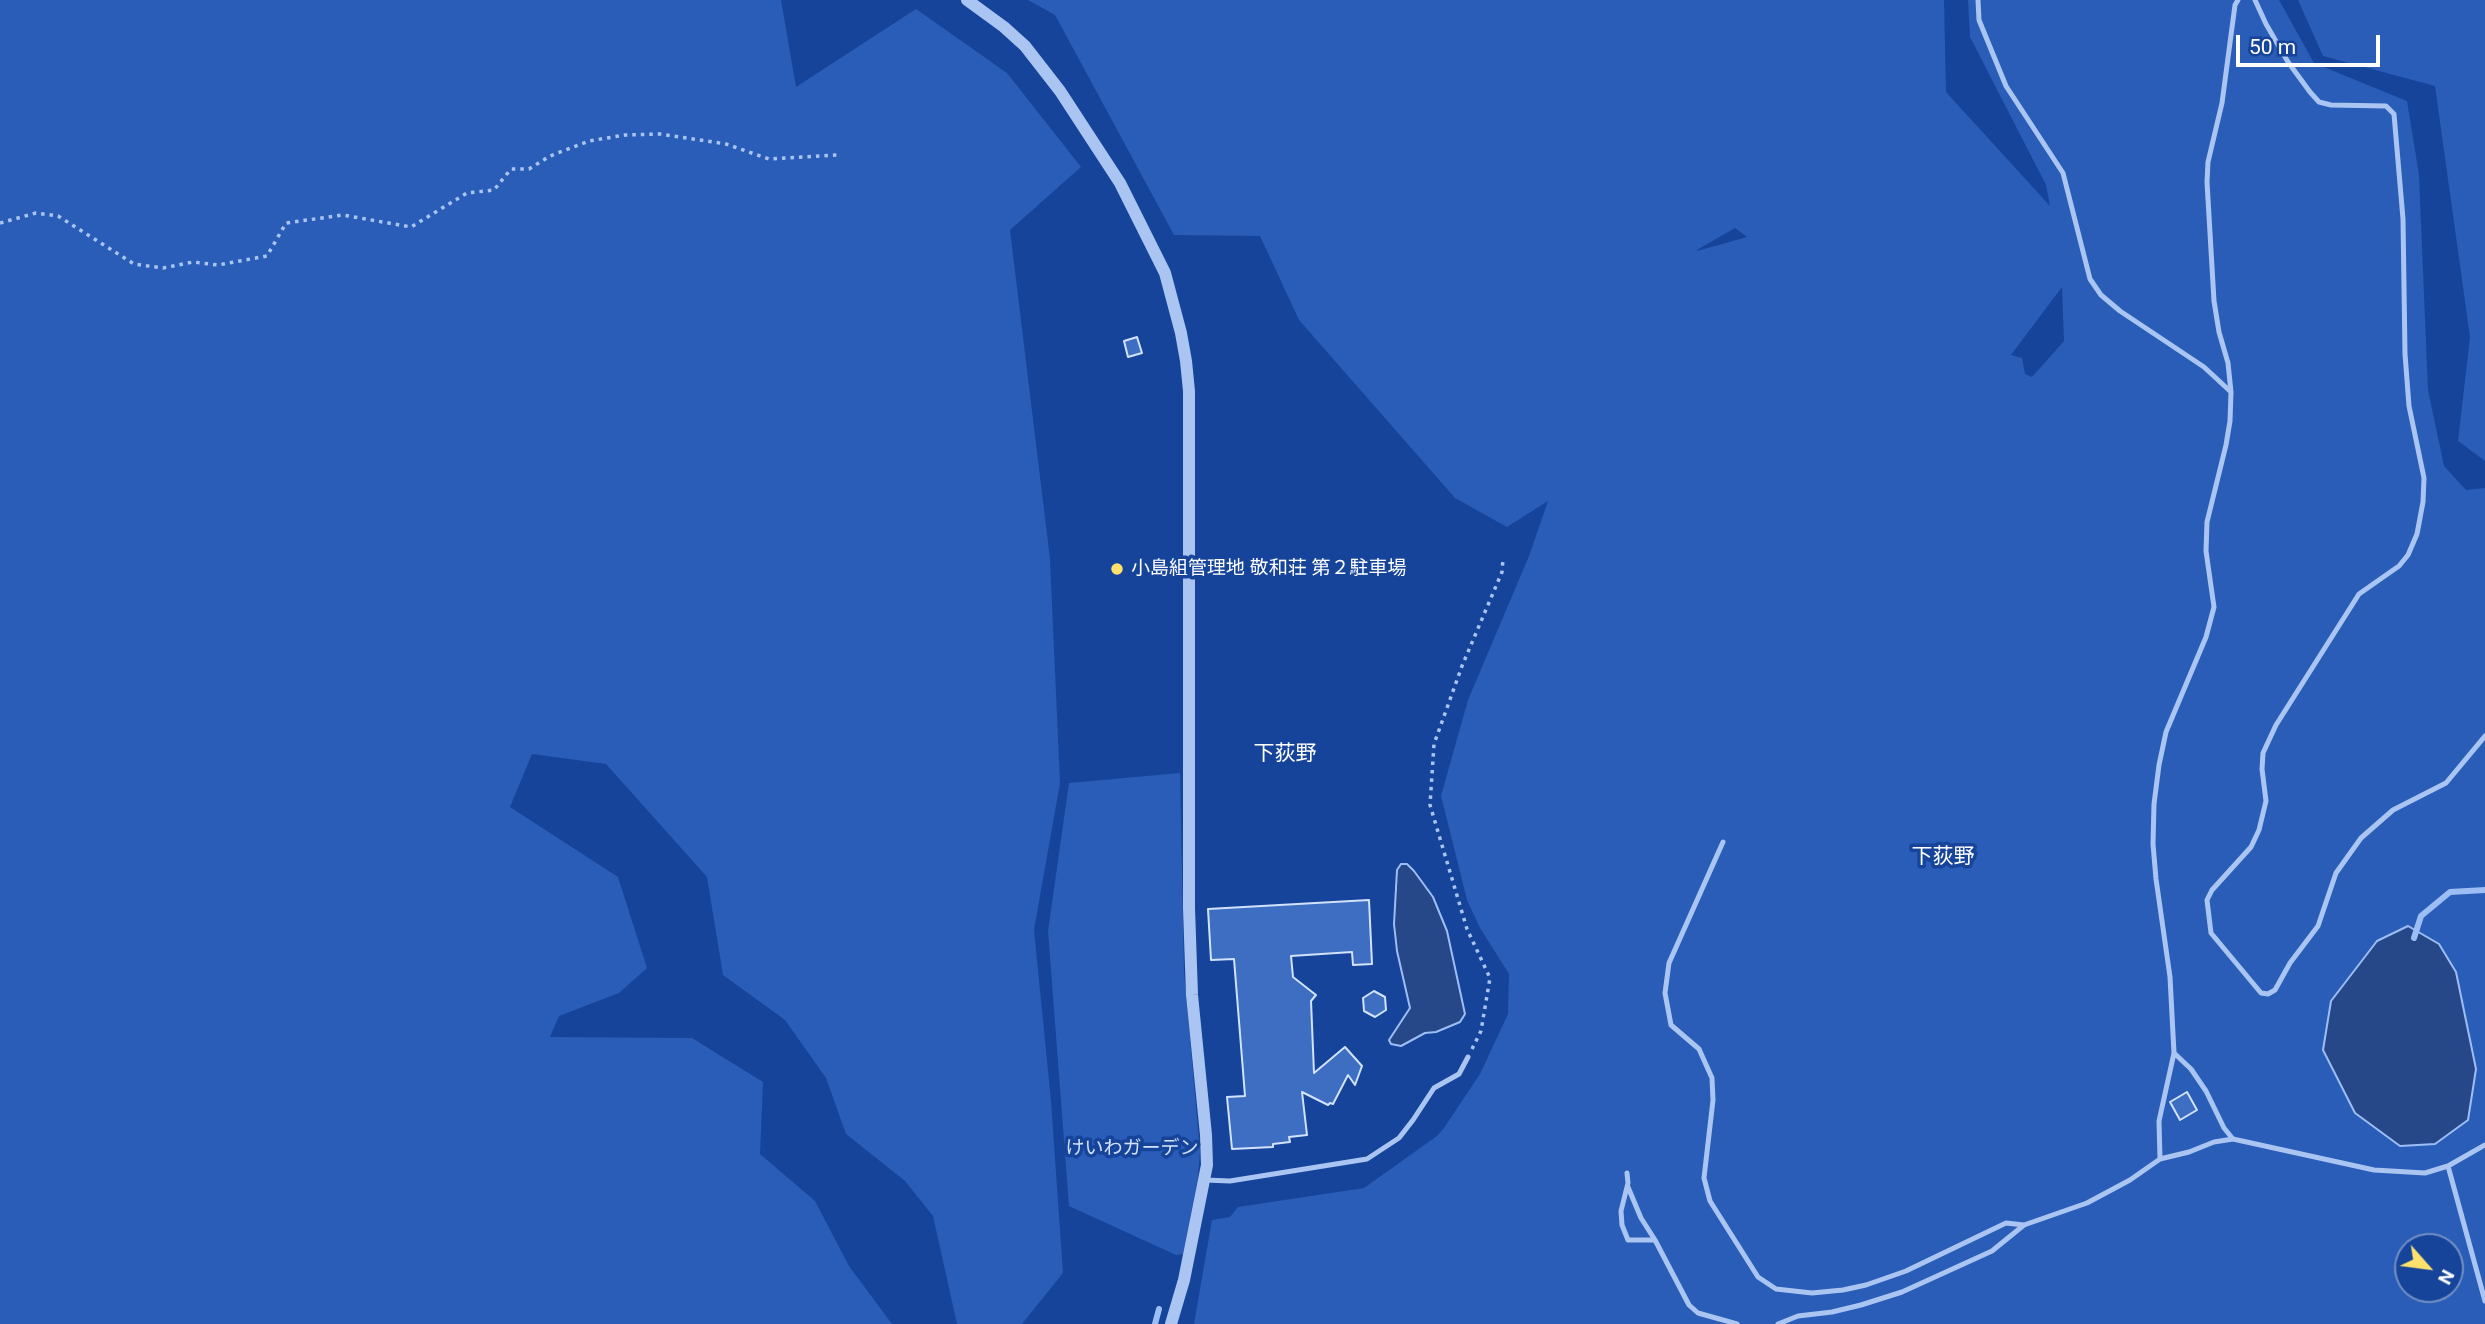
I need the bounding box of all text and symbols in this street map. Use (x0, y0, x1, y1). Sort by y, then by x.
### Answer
scale bar (2240, 21, 2384, 65)
text: 50 m (2249, 35, 2296, 59)
place label: 小島組管理地 敬和荘 第２駐車場 (1131, 558, 1406, 580)
marker: 小島組管理地 敬和荘 第２駐車場 (1109, 561, 1125, 577)
district label: 下荻野 (1254, 742, 1316, 768)
district label: 下荻野 (1912, 845, 1974, 871)
park label: けいわガーデン (1066, 1138, 1198, 1160)
north arrow (2394, 1233, 2464, 1303)
text: N (2433, 1266, 2460, 1288)

